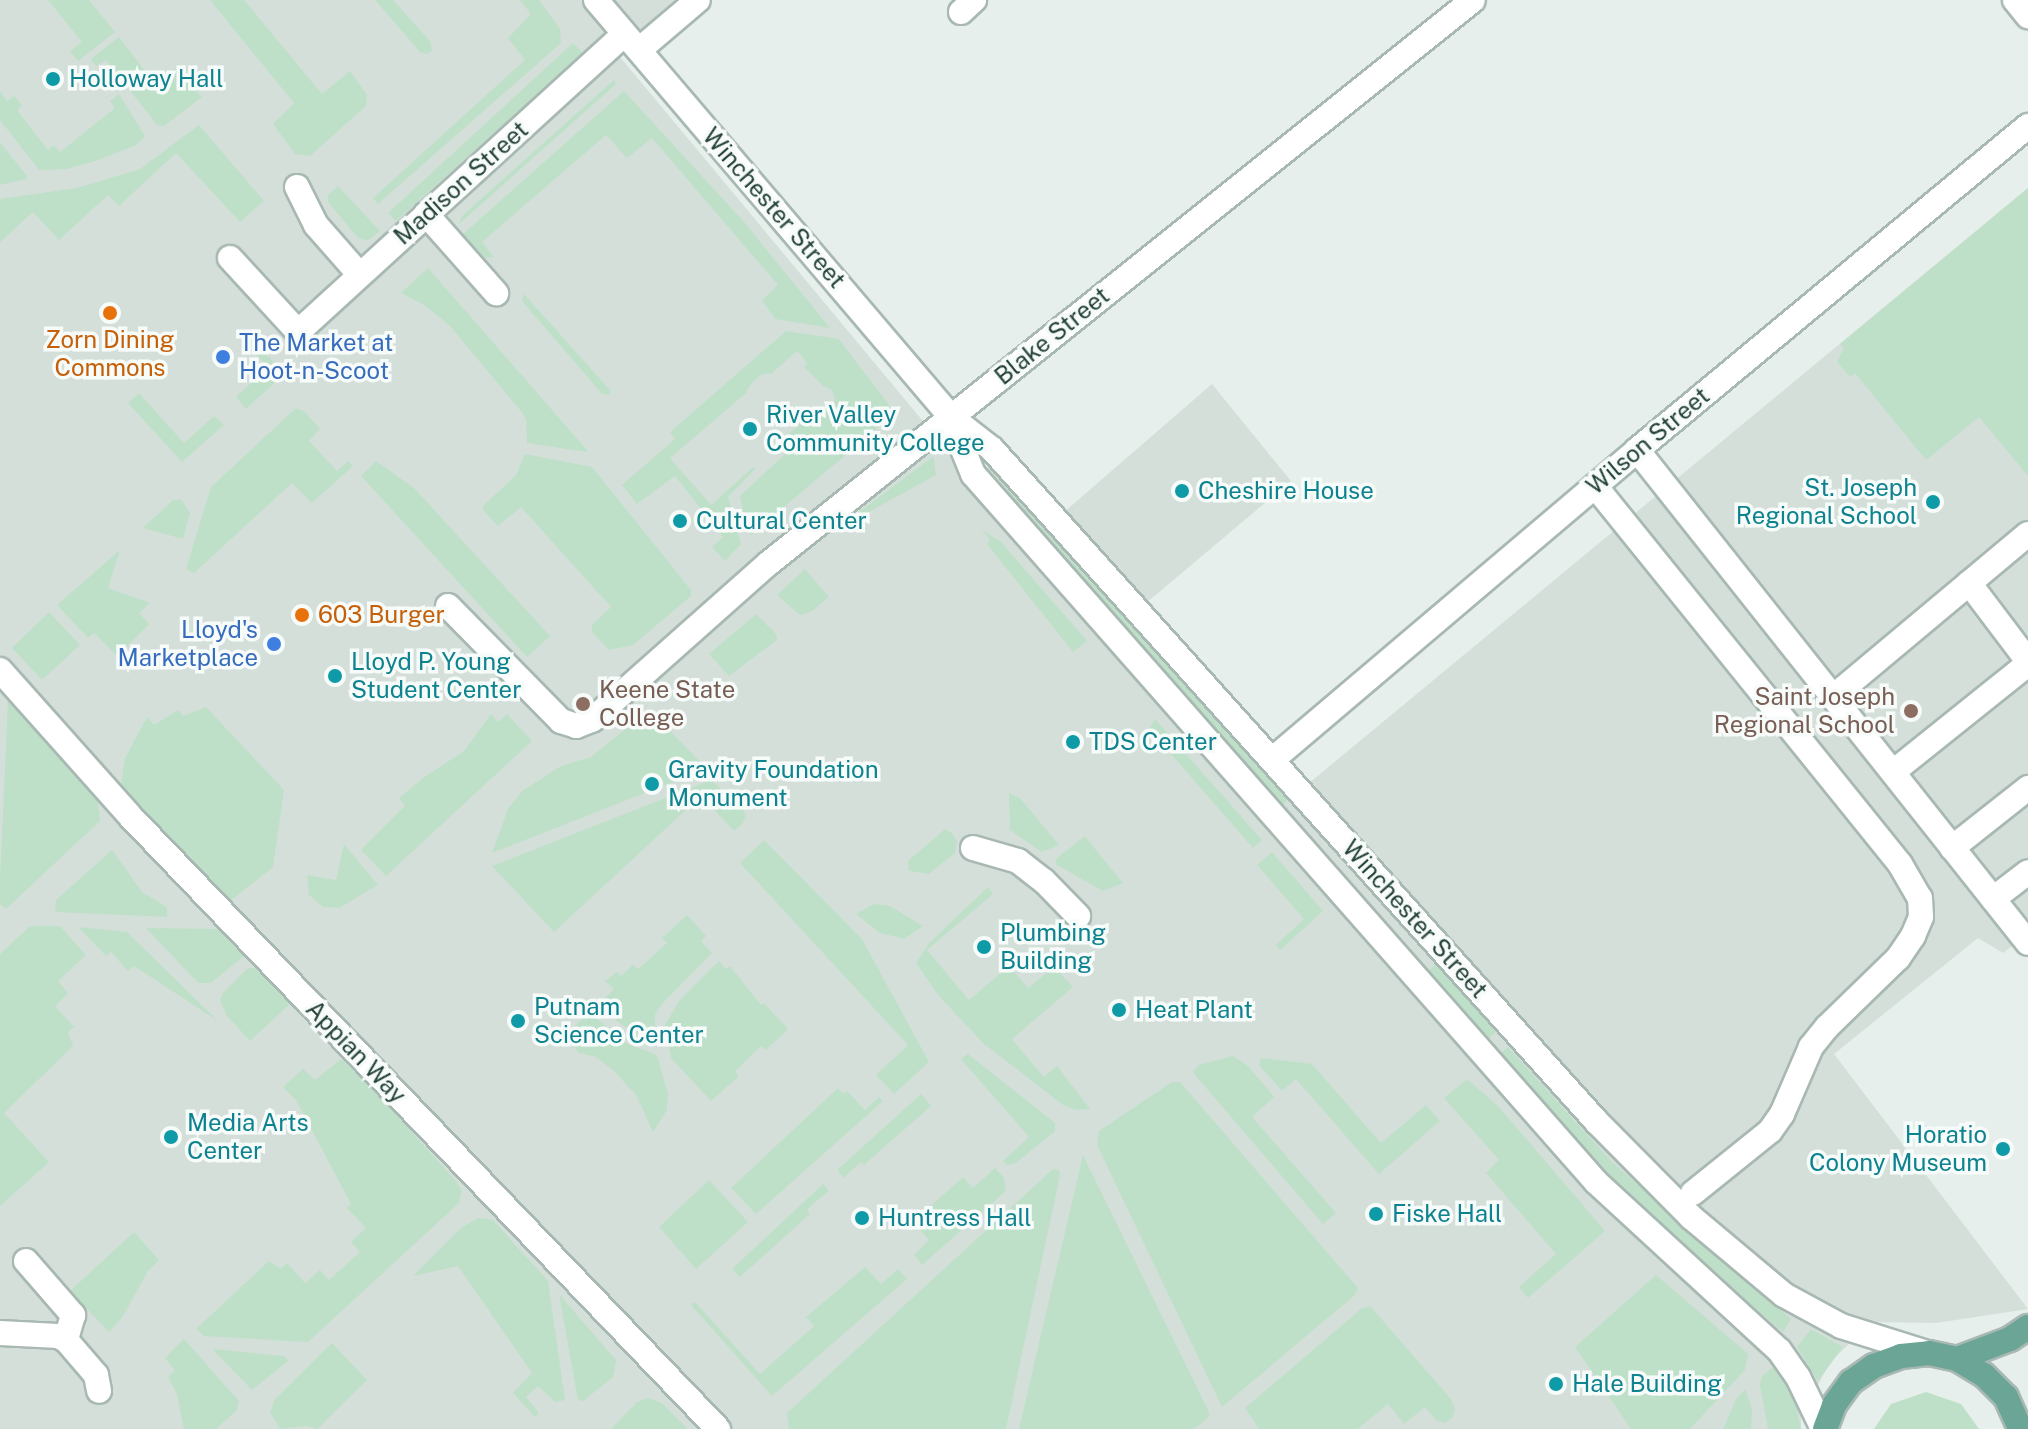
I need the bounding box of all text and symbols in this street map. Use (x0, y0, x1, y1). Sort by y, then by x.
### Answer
place label: Holloway Hall (69, 65, 224, 93)
marker: Holloway Hall (44, 70, 62, 88)
street label: Madison Street (388, 115, 534, 251)
street label: Winchester Street (697, 122, 851, 294)
street label: Blake Street (989, 281, 1115, 391)
marker: Zorn Dining Commons (101, 304, 119, 322)
place label: Zorn Dining Commons (45, 326, 175, 382)
place label: The Market at Hoot-n-Scoot (239, 329, 394, 385)
marker: The Market at Hoot-n-Scoot (214, 348, 232, 366)
street label: Wilson Street (1581, 381, 1715, 501)
place label: River Valley Community College (766, 401, 985, 457)
marker: River Valley Community College (741, 420, 759, 438)
place label: St. Joseph Regional School (1736, 474, 1917, 530)
place label: Cheshire House (1198, 477, 1374, 505)
marker: Cheshire House (1173, 482, 1191, 500)
marker: St. Joseph Regional School (1924, 493, 1942, 511)
place label: Cultural Center (696, 507, 867, 535)
marker: Cultural Center (671, 512, 689, 530)
place label: 603 Burger (318, 601, 445, 629)
marker: 603 Burger (293, 606, 311, 624)
place label: Lloyd's Marketplace (118, 616, 258, 672)
marker: Lloyd's Marketplace (265, 635, 283, 653)
place label: Lloyd P. Young Student Center (351, 648, 522, 704)
marker: Lloyd P. Young Student Center (326, 667, 344, 685)
place label: Keene State College (599, 676, 735, 732)
place label: Saint Joseph Regional School (1714, 683, 1895, 739)
marker: Keene State College (574, 695, 592, 713)
marker: Saint Joseph Regional School (1902, 702, 1920, 720)
place label: TDS Center (1089, 728, 1217, 756)
marker: TDS Center (1064, 733, 1082, 751)
place label: Gravity Foundation Monument (668, 756, 879, 812)
marker: Gravity Foundation Monument (643, 775, 661, 793)
street label: Winchester Street (1336, 834, 1494, 1004)
place label: Plumbing Building (1000, 919, 1106, 975)
marker: Plumbing Building (975, 938, 993, 956)
place label: Putnam Science Center (534, 993, 704, 1049)
street label: Appian Way (300, 994, 412, 1110)
place label: Heat Plant (1135, 996, 1253, 1024)
marker: Heat Plant (1110, 1001, 1128, 1019)
marker: Putnam Science Center (509, 1012, 527, 1030)
place label: Media Arts Center (187, 1109, 309, 1165)
place label: Horatio Colony Museum (1809, 1121, 1987, 1177)
marker: Media Arts Center (162, 1128, 180, 1146)
marker: Horatio Colony Museum (1994, 1140, 2012, 1158)
place label: Fiske Hall (1392, 1200, 1502, 1228)
place label: Huntress Hall (878, 1204, 1032, 1232)
marker: Fiske Hall (1367, 1205, 1385, 1223)
marker: Huntress Hall (853, 1209, 871, 1227)
place label: Hale Building (1572, 1370, 1722, 1398)
marker: Hale Building (1547, 1375, 1565, 1393)

